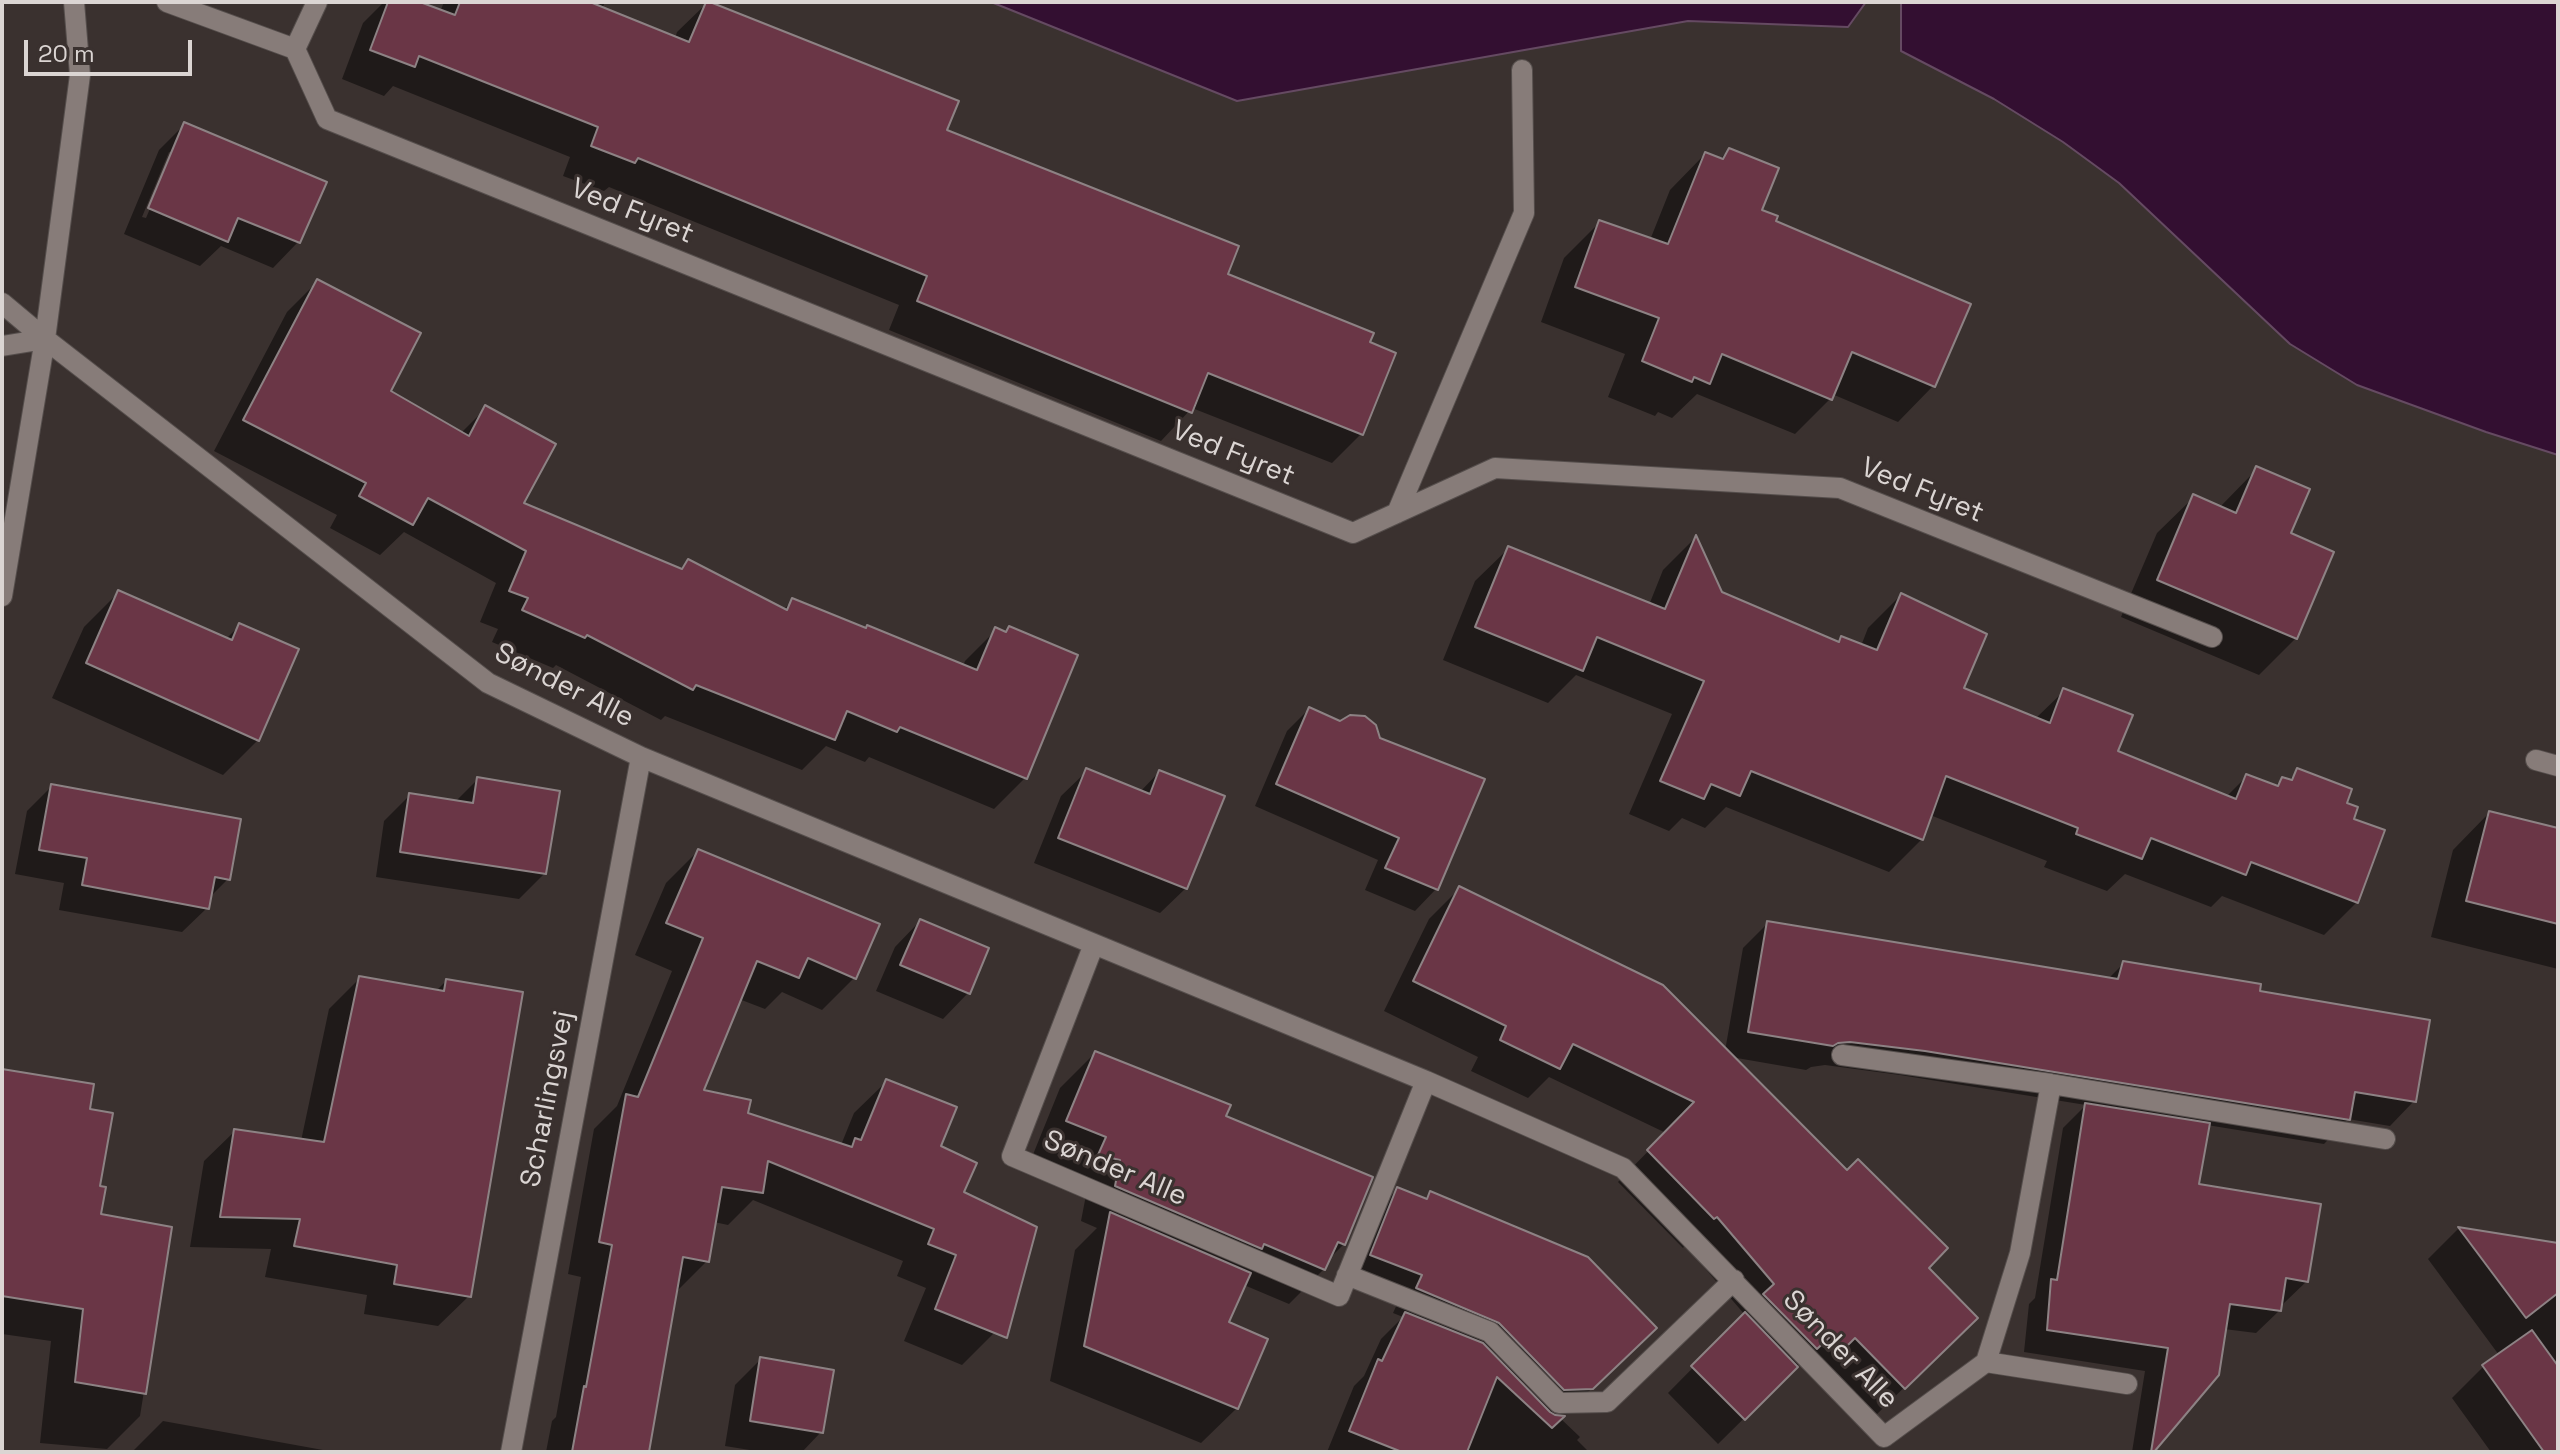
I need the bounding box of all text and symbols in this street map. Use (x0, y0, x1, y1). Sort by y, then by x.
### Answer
scale bar (28, 24, 196, 74)
text: 20 m (38, 38, 95, 69)
street label: Ved Fyret (566, 172, 698, 252)
street label: Ved Fyret (1167, 414, 1299, 494)
street label: Ved Fyret (1856, 451, 1988, 531)
street label: Sønder Alle (489, 637, 639, 735)
street label: Scharlingsvej (514, 1008, 582, 1190)
street label: Sønder Alle (1039, 1124, 1191, 1214)
street label: Sønder Alle (1775, 1284, 1905, 1416)

